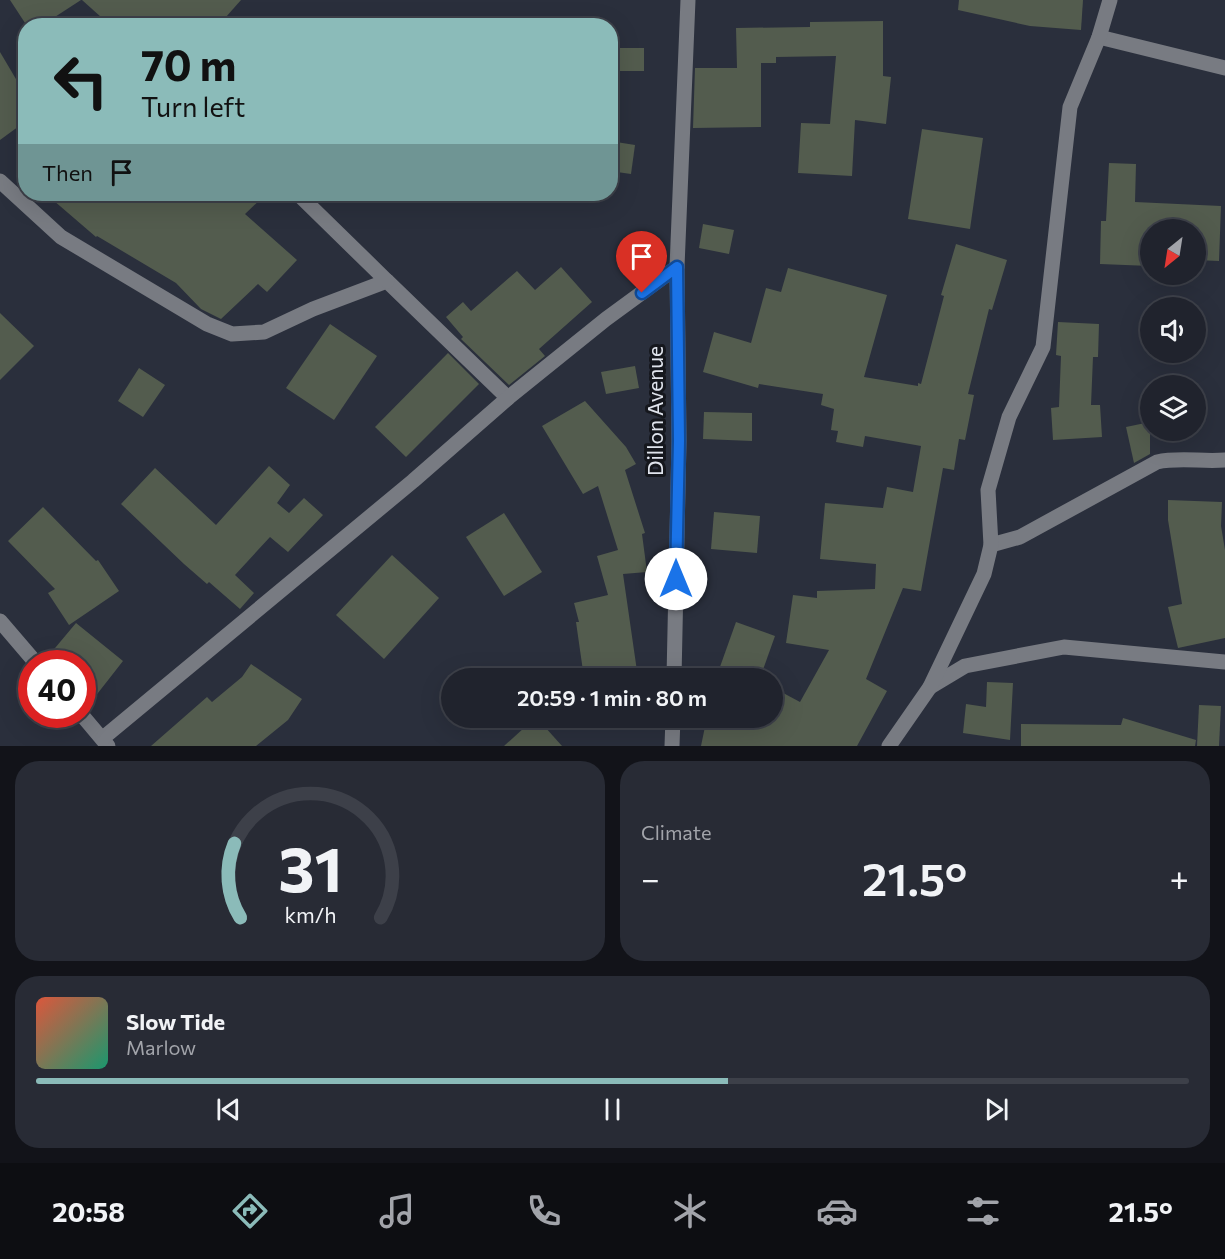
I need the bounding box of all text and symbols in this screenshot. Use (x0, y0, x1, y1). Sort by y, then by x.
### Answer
text: 70 m (141, 38, 236, 90)
icon: left (42, 42, 120, 120)
text: Turn left (141, 90, 245, 123)
icon: arrive (105, 156, 138, 189)
text: Then (42, 159, 93, 186)
north arrow (1140, 219, 1206, 285)
map controls (1140, 219, 1206, 441)
pin (616, 231, 667, 293)
icon: arrive (625, 240, 658, 273)
button: sound (1140, 297, 1206, 363)
street label: Dillon Avenue (642, 346, 667, 476)
button: layers (1140, 375, 1206, 441)
position arrow (644, 547, 708, 611)
speed limit sign: 40 (18, 650, 96, 728)
text: 20:59 · 1 min · 80 m (517, 684, 707, 711)
text: Climate (641, 820, 711, 844)
text: 31 (278, 829, 342, 905)
text: 21.5° (862, 850, 967, 905)
text: − (641, 857, 660, 898)
text: + (1170, 857, 1189, 898)
text: km/h (284, 901, 336, 927)
text: Slow Tide (126, 1008, 225, 1035)
text: Marlow (126, 1035, 196, 1059)
icon: previous (212, 1093, 245, 1126)
icon: pause (596, 1093, 629, 1126)
icon: next (980, 1093, 1013, 1126)
icon: directions (229, 1190, 271, 1232)
icon: music (376, 1190, 418, 1232)
icon: phone (523, 1190, 565, 1232)
icon: climate (669, 1190, 711, 1232)
icon: car (816, 1190, 858, 1232)
icon: filters (962, 1190, 1004, 1232)
text: 20:58 (52, 1195, 125, 1228)
text: 21.5° (1109, 1195, 1173, 1228)

